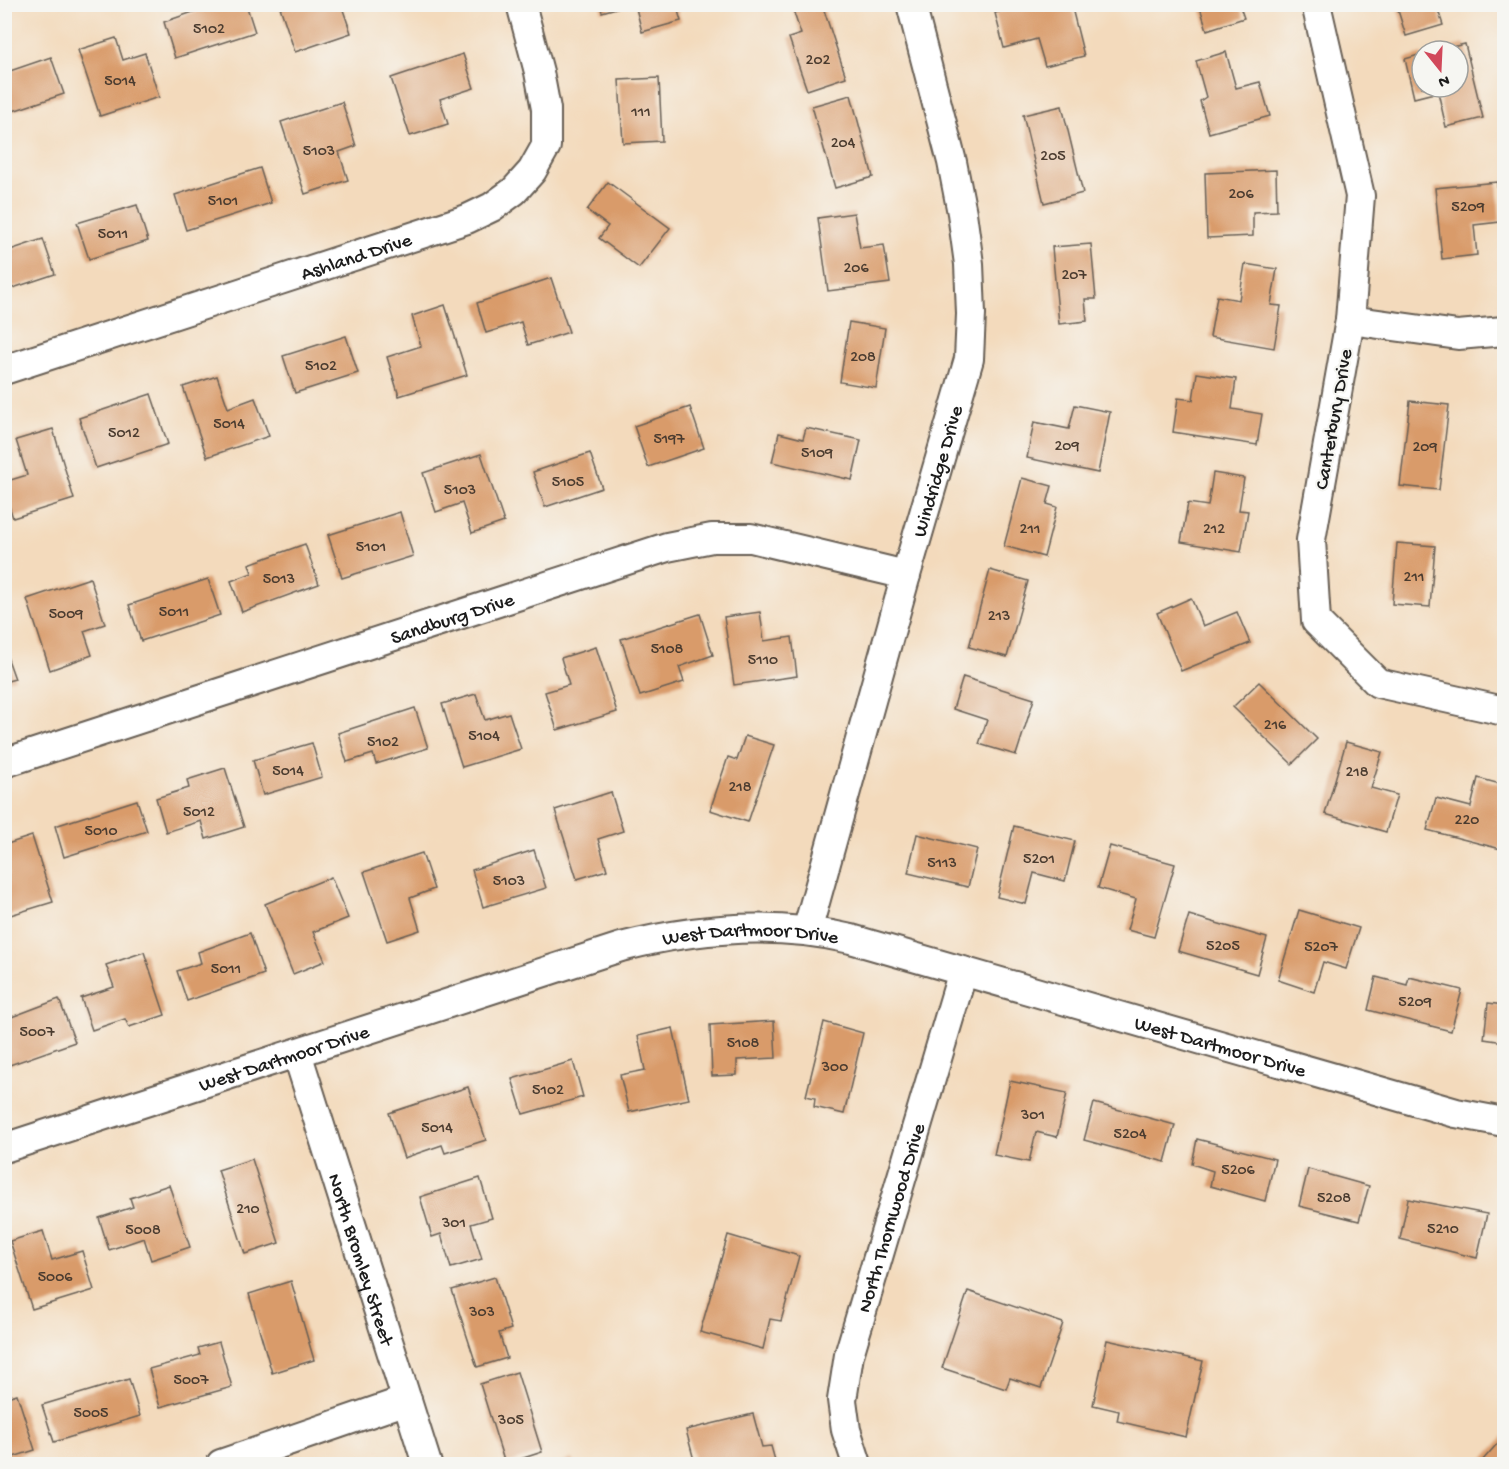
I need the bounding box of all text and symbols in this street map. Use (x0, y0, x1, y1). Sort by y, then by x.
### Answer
house number: 5102 (193, 21, 225, 40)
north arrow (1410, 39, 1470, 99)
house number: 202 (806, 52, 831, 71)
text: N (1435, 69, 1451, 91)
house number: 5014 (104, 73, 136, 92)
house number: 111 (630, 104, 651, 123)
house number: 204 (831, 135, 856, 154)
house number: 5103 (303, 143, 335, 162)
house number: 205 (1040, 148, 1066, 167)
house number: 206 (1228, 186, 1254, 205)
house number: 5101 (208, 193, 238, 212)
house number: 5209 (1451, 199, 1485, 218)
house number: 5011 (98, 226, 128, 245)
street label: Ashland Drive (299, 230, 416, 287)
house number: 206 (843, 260, 869, 279)
house number: 207 (1061, 267, 1087, 286)
street label: Canterbury Drive (1312, 347, 1359, 492)
house number: 208 (850, 349, 876, 368)
house number: 5102 (305, 358, 337, 377)
street label: Windridge Drive (910, 403, 970, 540)
house number: 5014 (213, 416, 245, 435)
house number: 5012 (108, 425, 140, 444)
house number: 5197 (653, 431, 685, 450)
house number: 209 (1055, 438, 1079, 457)
house number: 209 (1413, 439, 1437, 458)
house number: 5109 (801, 445, 833, 464)
house number: 5105 (552, 474, 584, 493)
house number: 5103 (444, 482, 476, 501)
house number: 211 (1020, 521, 1040, 540)
house number: 212 (1203, 521, 1225, 540)
house number: 5101 (356, 539, 386, 558)
house number: 211 (1404, 569, 1424, 588)
house number: 5013 (263, 571, 295, 590)
street label: Sandburg Drive (388, 589, 518, 651)
house number: 5011 (159, 604, 189, 623)
house number: 5009 (49, 606, 83, 625)
house number: 213 (988, 608, 1010, 627)
house number: 5108 (651, 641, 684, 660)
house number: 5110 (748, 652, 778, 671)
house number: 216 (1264, 717, 1287, 736)
house number: 5104 (468, 728, 500, 747)
house number: 5102 (367, 734, 399, 753)
house number: 5014 (272, 763, 304, 782)
house number: 218 (1345, 764, 1369, 783)
house number: 218 (728, 779, 752, 798)
house number: 5012 (183, 804, 215, 823)
house number: 220 (1455, 812, 1479, 831)
house number: 5010 (84, 823, 118, 842)
house number: 5201 (1023, 851, 1055, 870)
house number: 5113 (927, 855, 957, 874)
house number: 5103 (493, 873, 525, 892)
street label: West Dartmoor Drive (661, 920, 841, 952)
house number: 5205 (1206, 938, 1240, 957)
house number: 5207 (1304, 939, 1339, 958)
house number: 5011 (211, 961, 241, 980)
house number: 5209 (1398, 994, 1432, 1013)
street label: West Dartmoor Drive (1131, 1013, 1309, 1084)
street label: West Dartmoor Drive (197, 1022, 373, 1099)
house number: 5007 (20, 1024, 55, 1043)
house number: 5108 (727, 1035, 760, 1054)
house number: 300 (821, 1059, 848, 1078)
house number: 5102 (532, 1082, 564, 1101)
house number: 301 (1020, 1107, 1045, 1126)
house number: 5014 (421, 1120, 453, 1139)
street label: North Thornwood Drive (854, 1121, 932, 1316)
house number: 5204 (1114, 1126, 1147, 1145)
house number: 5206 (1221, 1162, 1256, 1181)
street label: North Bromley Street (321, 1171, 397, 1350)
house number: 5208 (1317, 1190, 1351, 1209)
house number: 210 (236, 1201, 260, 1220)
house number: 301 (441, 1215, 466, 1234)
house number: 5210 (1427, 1221, 1459, 1240)
house number: 5008 (125, 1222, 161, 1241)
house number: 5006 (38, 1269, 73, 1288)
house number: 303 (468, 1304, 495, 1323)
house number: 5007 (174, 1372, 209, 1391)
house number: 5005 (74, 1405, 109, 1424)
house number: 305 (497, 1412, 524, 1431)

